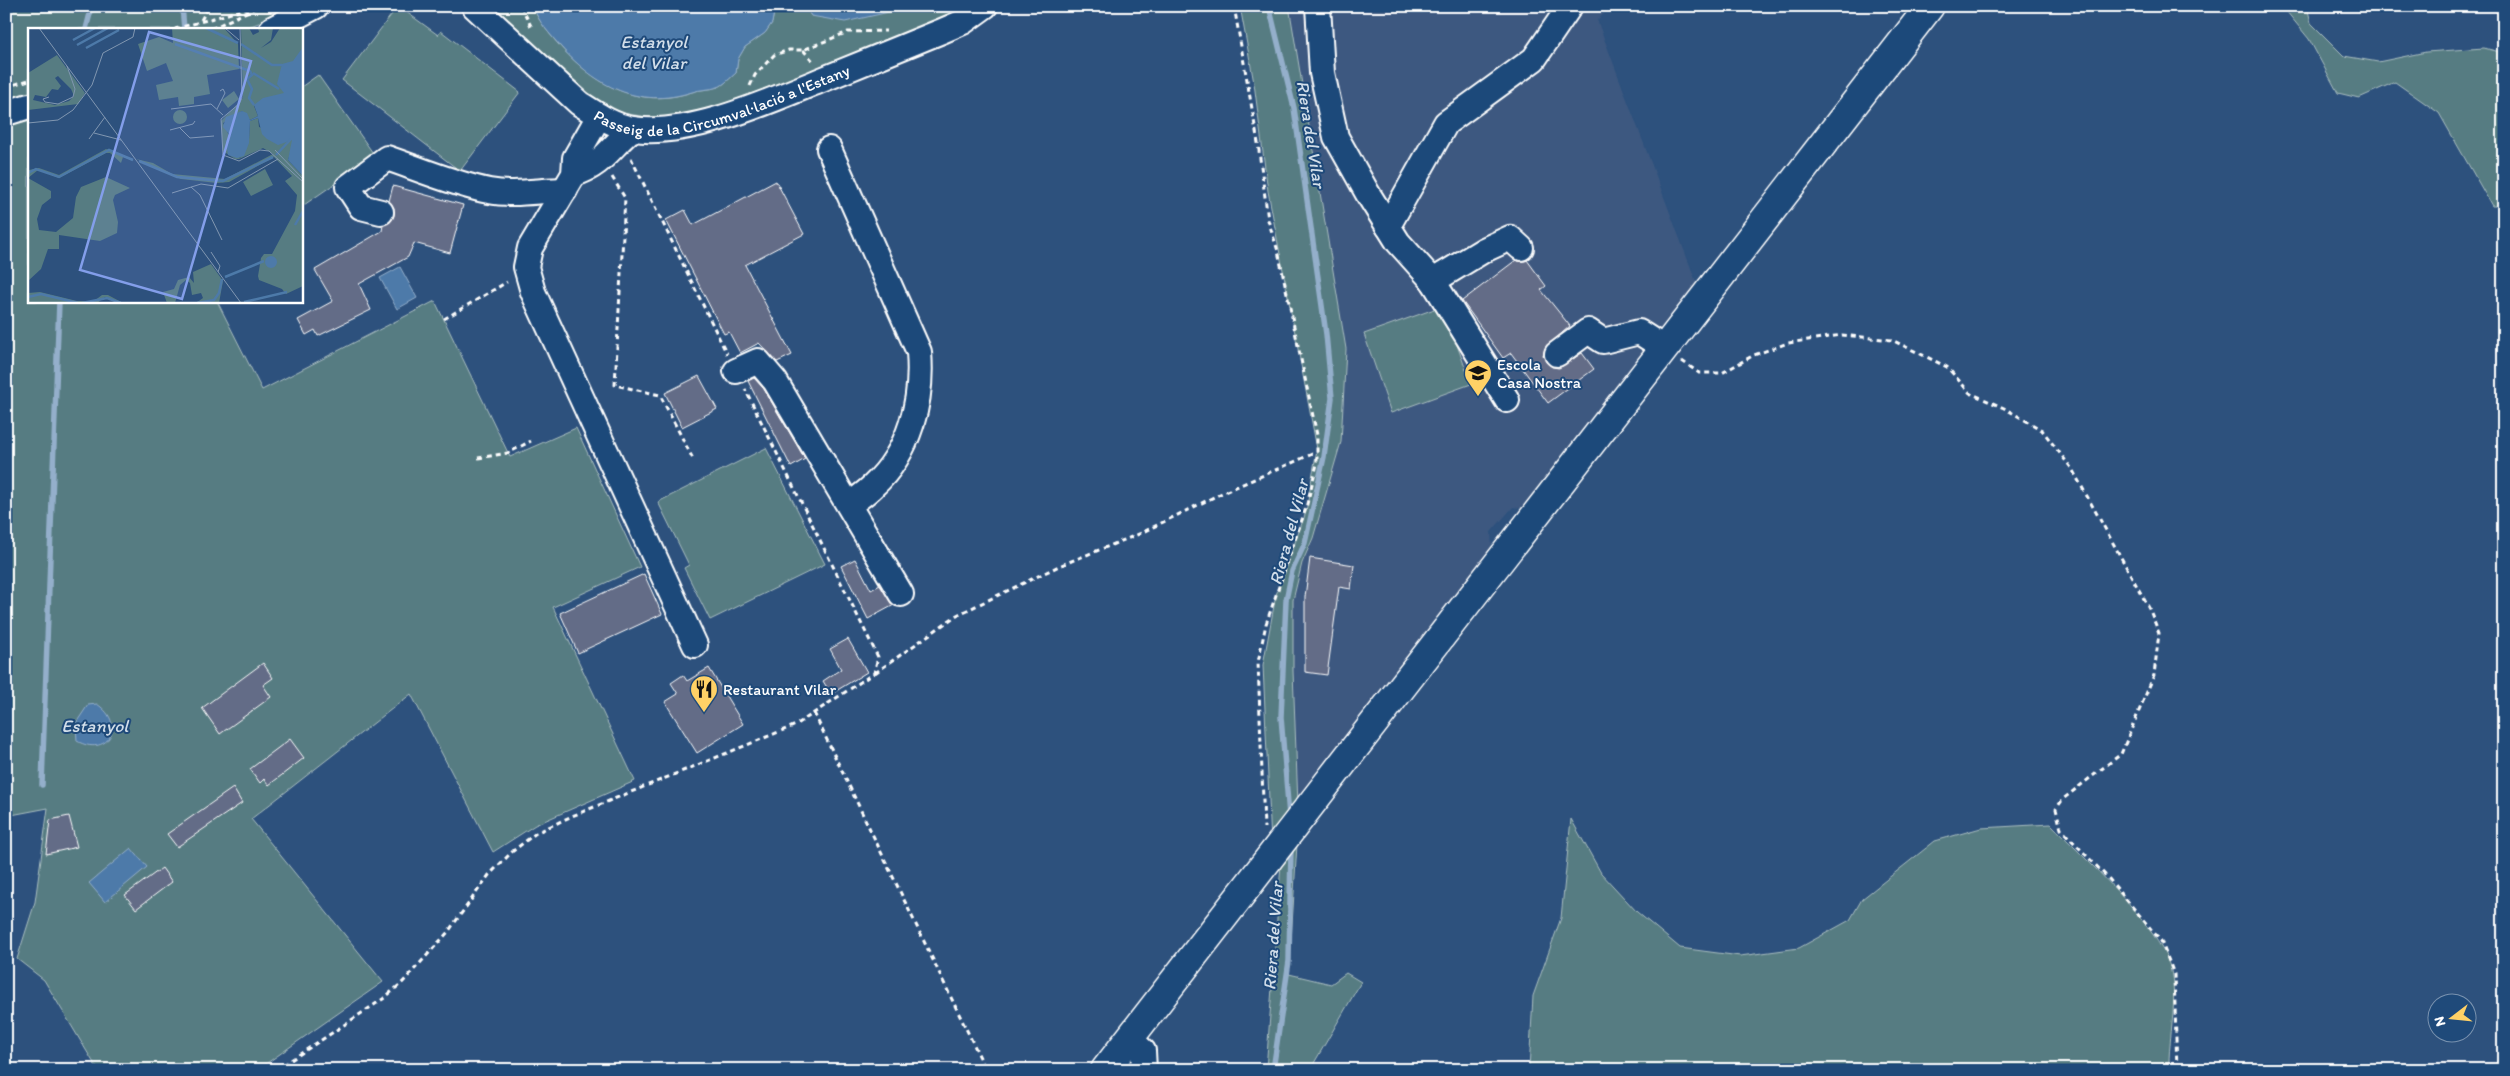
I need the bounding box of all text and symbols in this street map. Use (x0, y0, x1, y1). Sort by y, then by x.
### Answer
inset map (28, 28, 302, 302)
water label: Estanyol del Vilar (621, 31, 689, 74)
street label: Passeig de la Circumval·lació a l'Estany (590, 60, 853, 140)
water label: Riera del Vilar (1292, 79, 1331, 191)
place label: Escola Casa Nostra (1497, 355, 1582, 392)
school or university icon: Escola Casa Nostra (1463, 358, 1493, 397)
water label: Riera del Vilar (1264, 475, 1314, 587)
restaurant icon: Restaurant Vilar (689, 674, 719, 713)
place label: Restaurant Vilar (723, 680, 837, 699)
water label: Estanyol (62, 715, 130, 737)
water label: Riera del Vilar (1258, 879, 1288, 991)
north arrow (2428, 994, 2478, 1044)
text: N (2431, 1015, 2449, 1028)

